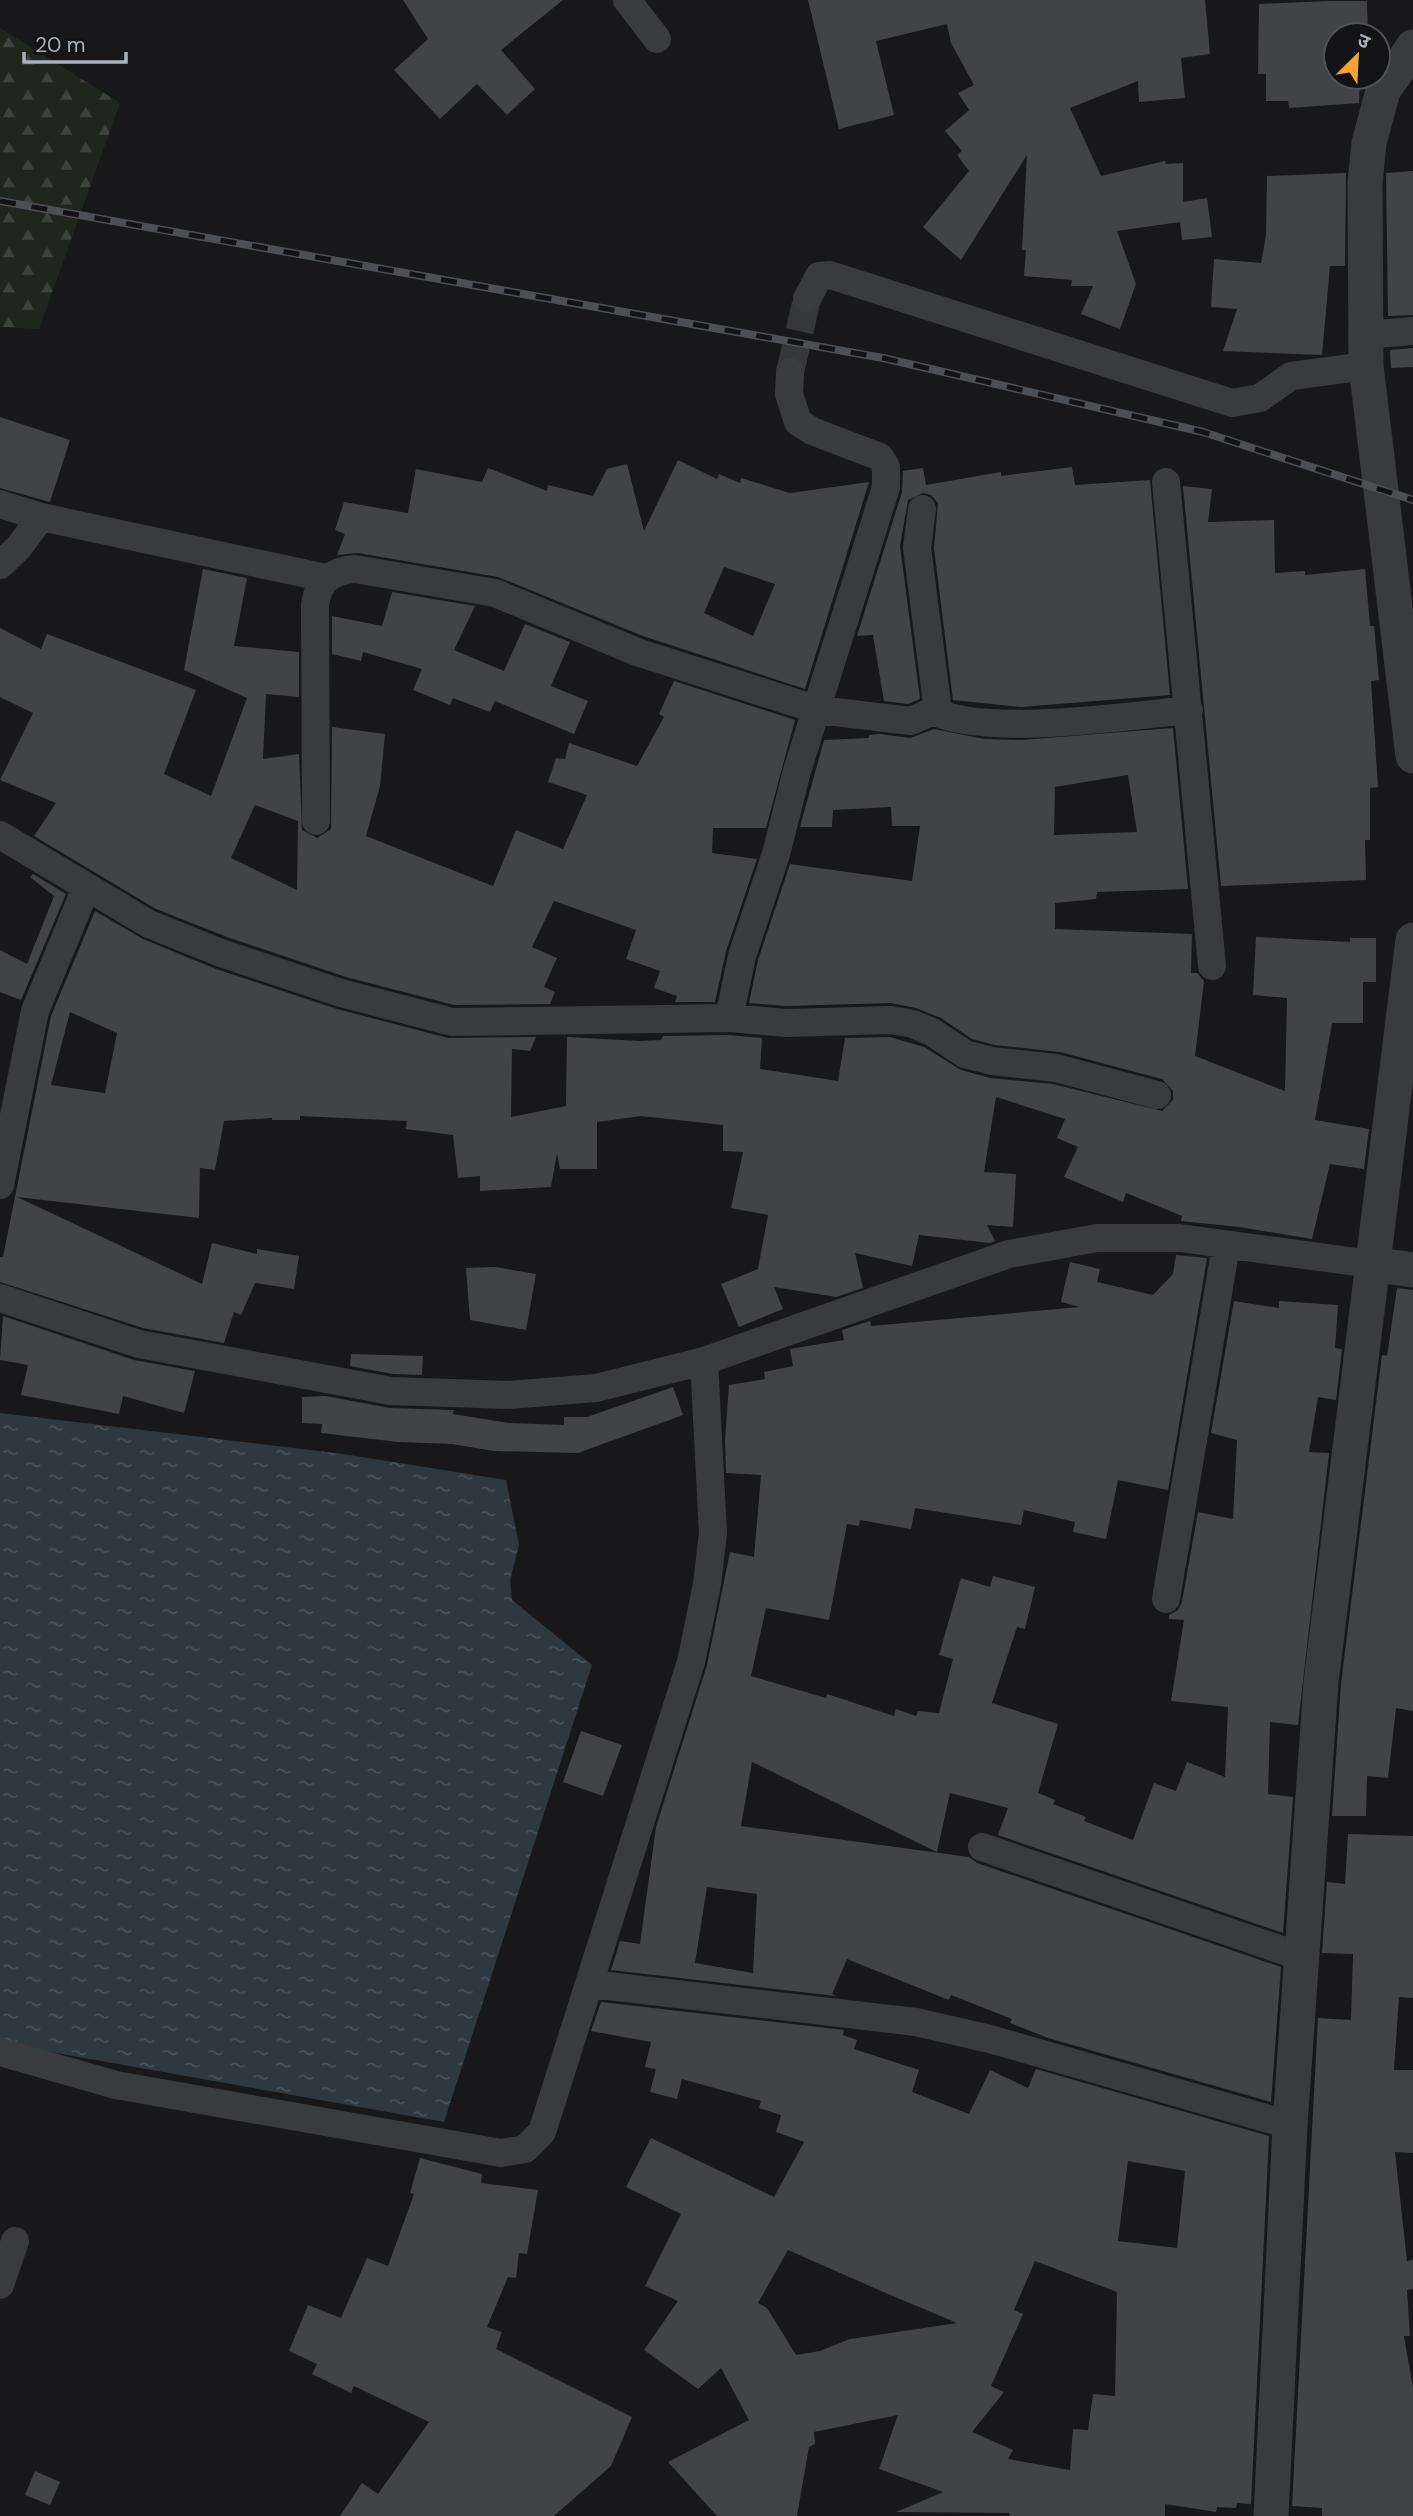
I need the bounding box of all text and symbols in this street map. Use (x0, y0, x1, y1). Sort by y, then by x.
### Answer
scale bar (24, 21, 126, 65)
north arrow (1322, 21, 1392, 91)
text: उ (1354, 27, 1375, 55)
text: 20 m (35, 31, 86, 59)

